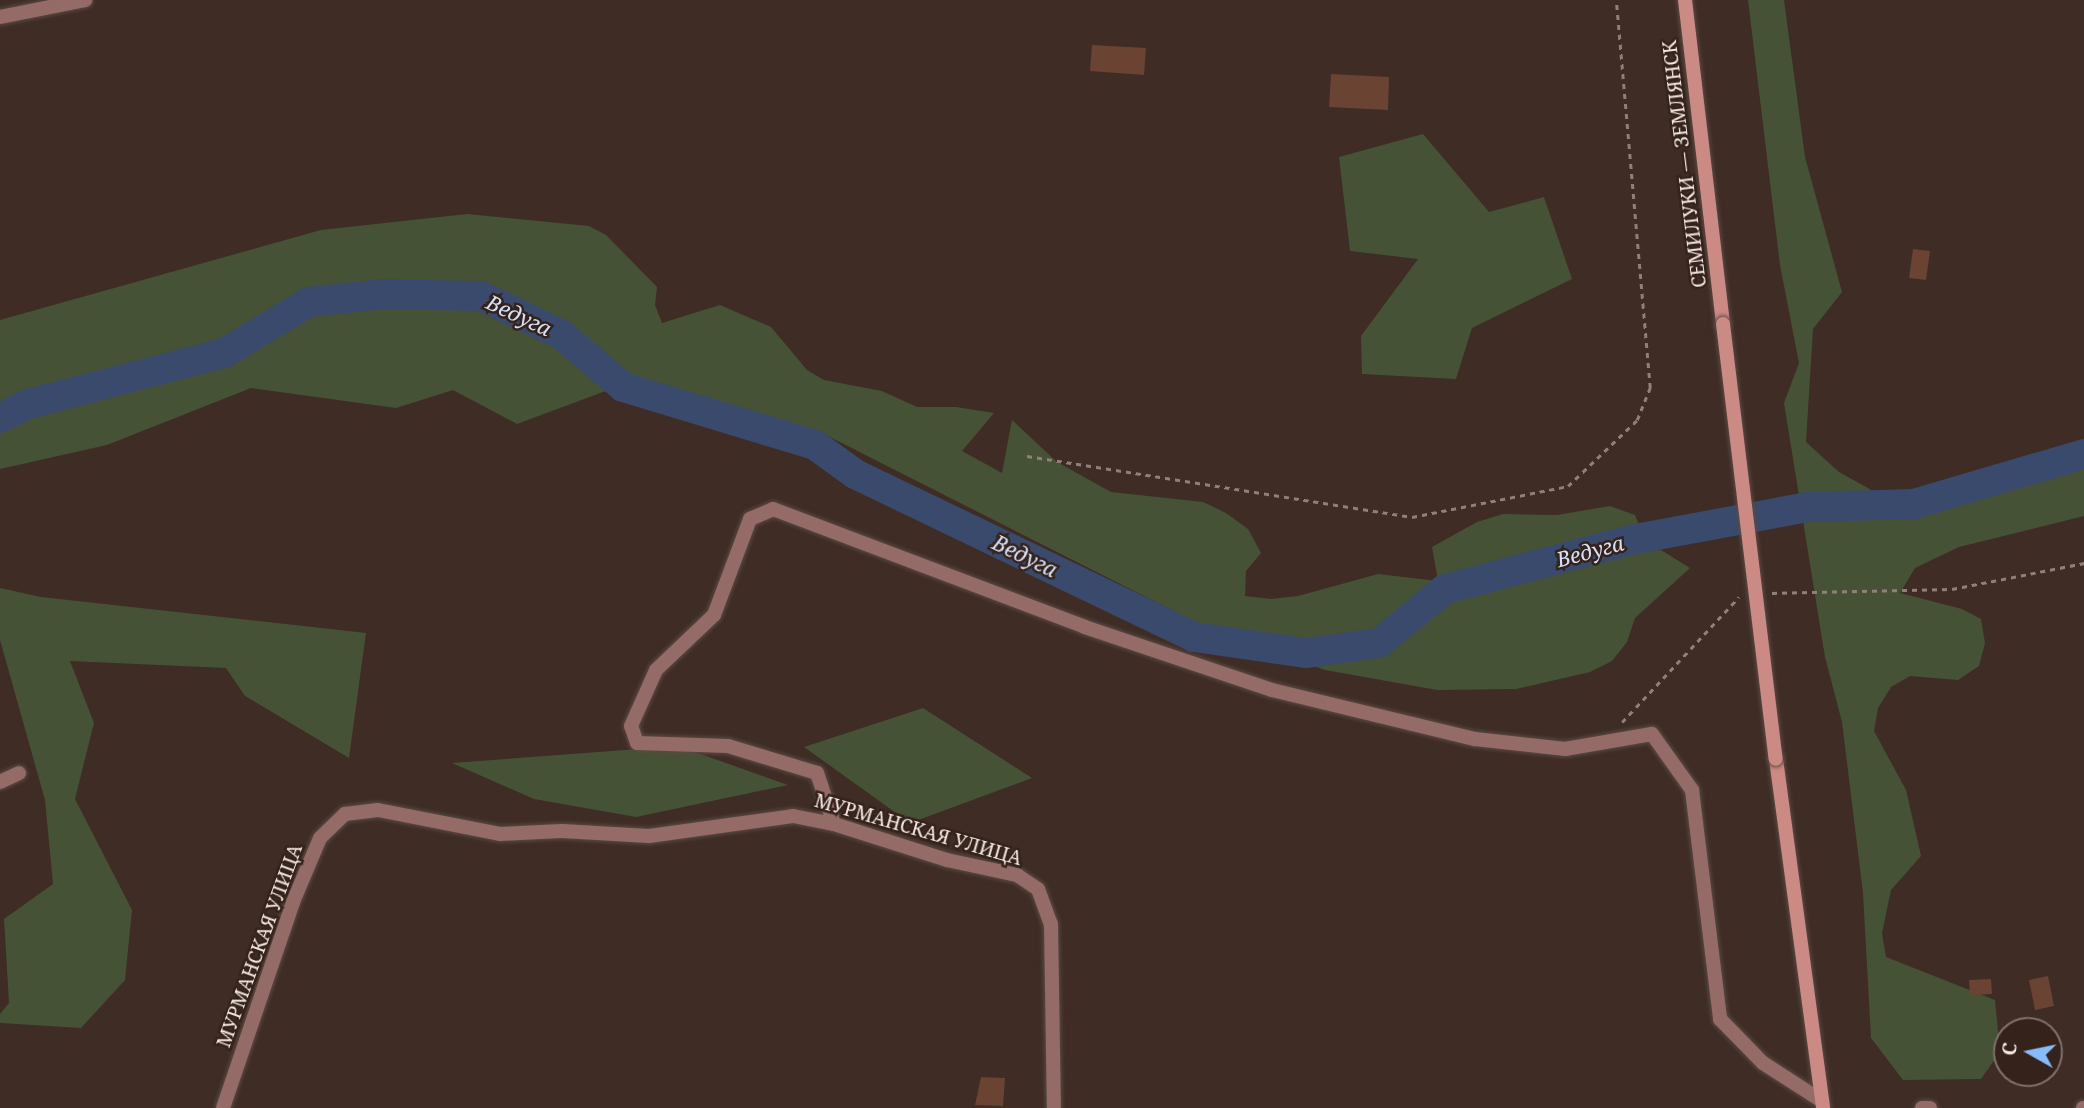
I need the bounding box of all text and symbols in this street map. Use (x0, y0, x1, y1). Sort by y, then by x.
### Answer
street label: СЕМИЛУКИ — ЗЕМЛЯНСК (1659, 39, 1711, 289)
water label: Ведуга (482, 289, 556, 341)
water label: Ведуга (989, 530, 1061, 582)
water label: Ведуга (1553, 530, 1627, 572)
street label: МУРМАНСКАЯ УЛИЦА (812, 789, 1024, 871)
street label: МУРМАНСКАЯ УЛИЦА (213, 841, 307, 1051)
north arrow (1993, 1017, 2063, 1087)
text: С (1995, 1041, 2023, 1057)

